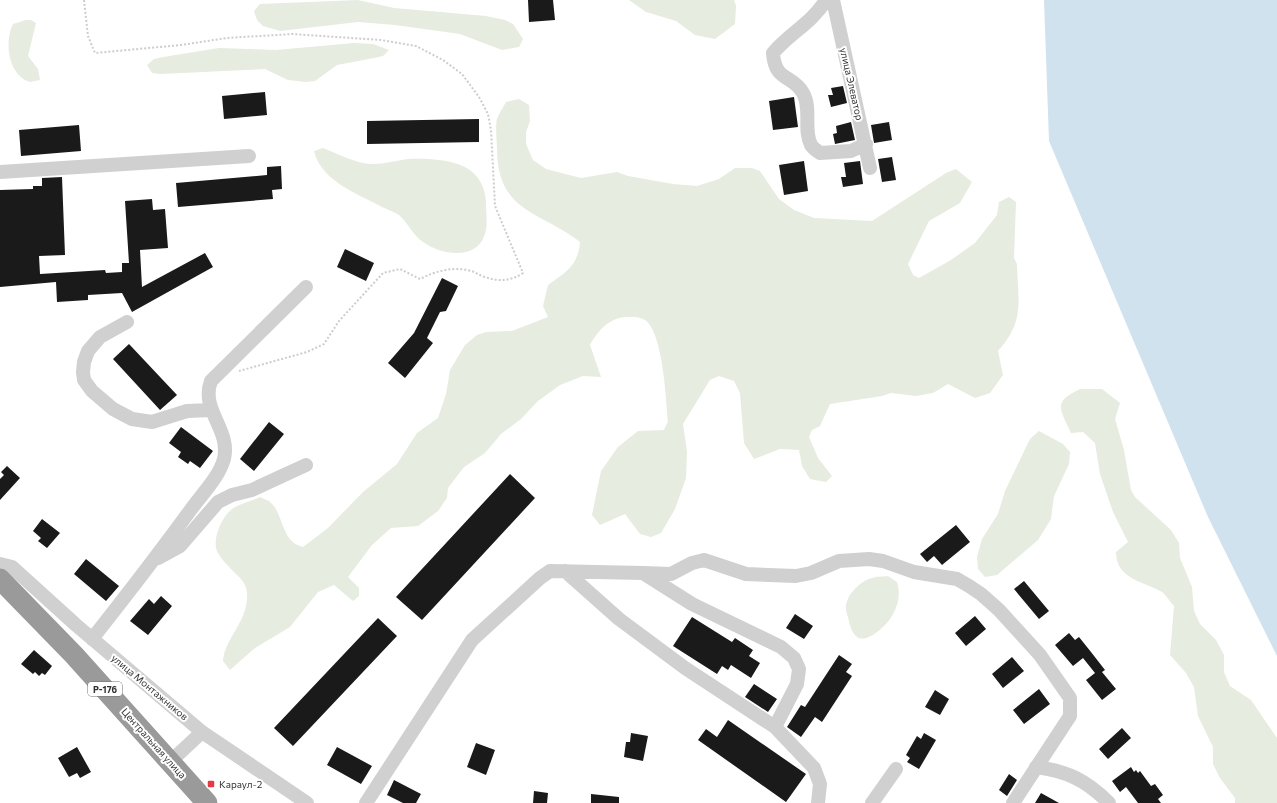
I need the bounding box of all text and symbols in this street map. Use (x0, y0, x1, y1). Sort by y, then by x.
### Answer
street label: улица Элеватор (838, 47, 866, 122)
street label: улица Монтажников (109, 652, 191, 722)
road number: Р-176 (88, 682, 122, 696)
street label: Центральная улица (119, 705, 189, 781)
place label: Караул-2 (219, 778, 263, 790)
marker: Караул-2 (206, 779, 216, 789)

